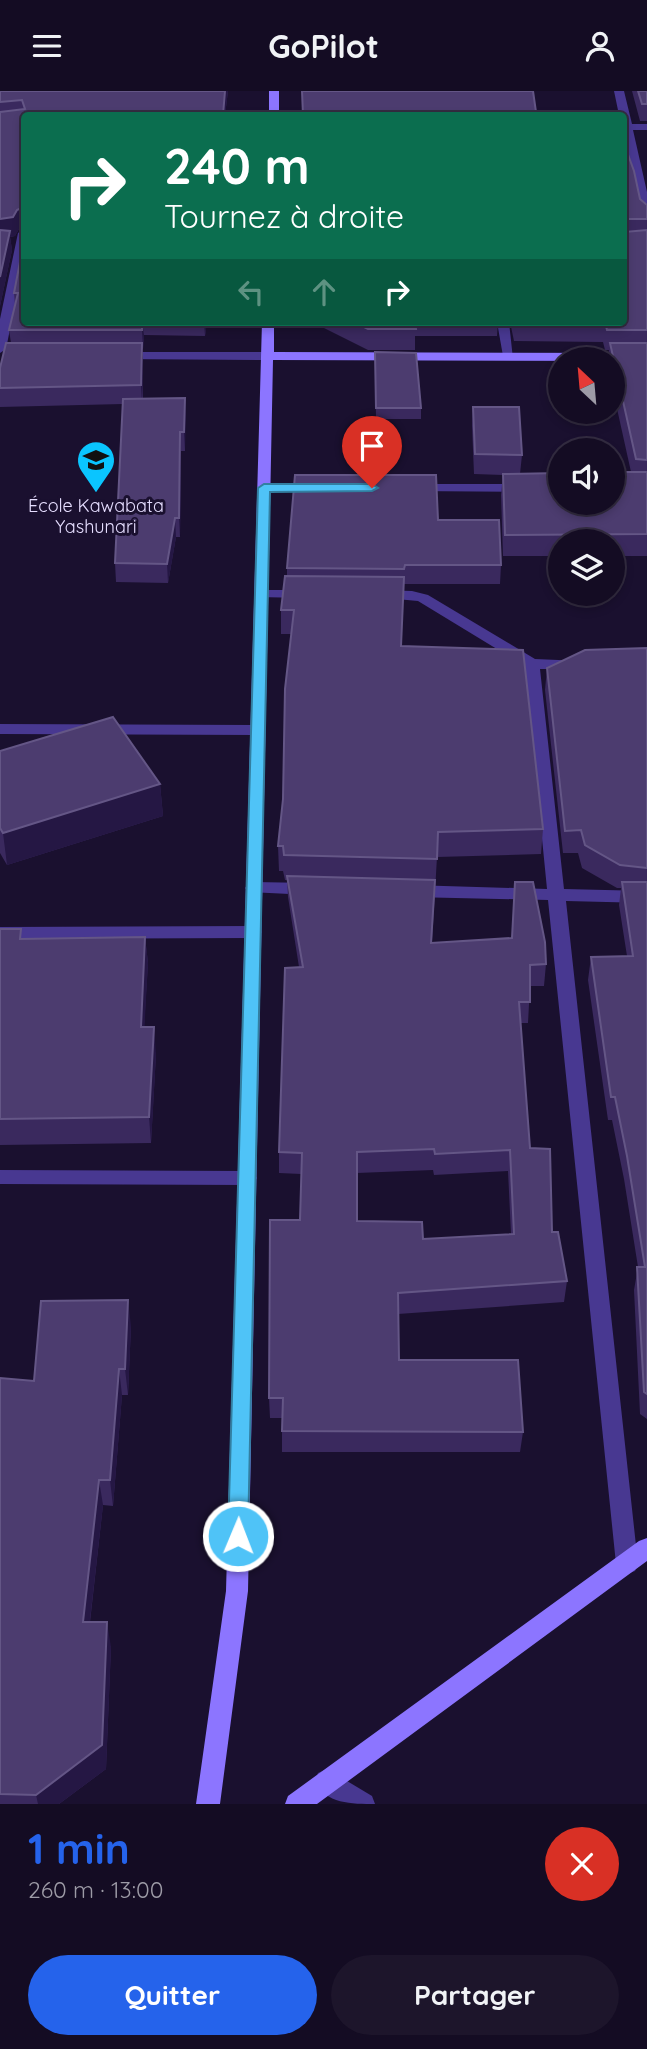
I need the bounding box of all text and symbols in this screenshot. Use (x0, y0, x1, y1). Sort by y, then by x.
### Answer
text: GoPilot (268, 26, 379, 66)
icon: menu (28, 27, 66, 65)
icon: person (581, 27, 619, 65)
text: 240 m (164, 135, 310, 196)
icon: right (49, 140, 140, 231)
text: Tournez à droite (164, 196, 404, 236)
icon: left (232, 273, 270, 311)
icon: ahead (305, 273, 343, 311)
icon: right (378, 273, 416, 311)
north arrow (548, 347, 625, 423)
map controls (548, 347, 625, 606)
pin (342, 416, 402, 488)
icon: arrive (353, 427, 391, 465)
button: sound (548, 438, 625, 515)
school or university icon: École Kawabata Yashunari (75, 439, 117, 494)
place label: École Kawabata Yashunari (28, 494, 164, 538)
button: layers (548, 529, 625, 606)
position arrow (201, 1499, 275, 1573)
text: 1 min (28, 1822, 130, 1875)
button: close (545, 1827, 619, 1901)
text: 260 m · 13:00 (28, 1875, 163, 1904)
button: Quitter (28, 1955, 317, 2035)
button: Partager (331, 1955, 619, 2035)

